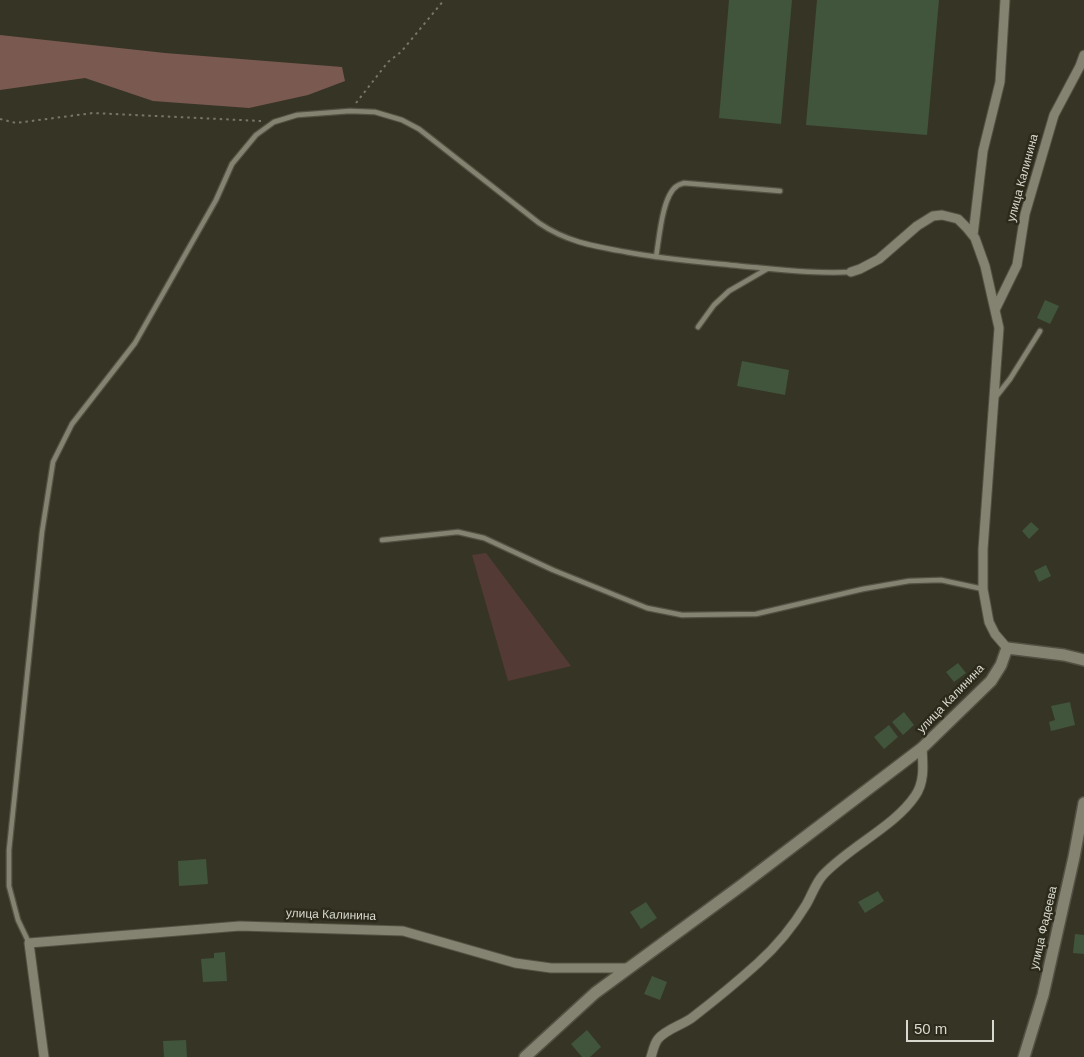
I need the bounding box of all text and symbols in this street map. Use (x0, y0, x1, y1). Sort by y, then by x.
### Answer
street label: улица Калинина (1004, 133, 1042, 223)
street label: улица Калинина (914, 662, 988, 736)
street label: улица Фадеева (1027, 885, 1061, 971)
street label: улица Калинина (286, 906, 376, 924)
scale bar (909, 1010, 996, 1042)
text: 50 m (914, 1020, 947, 1037)

